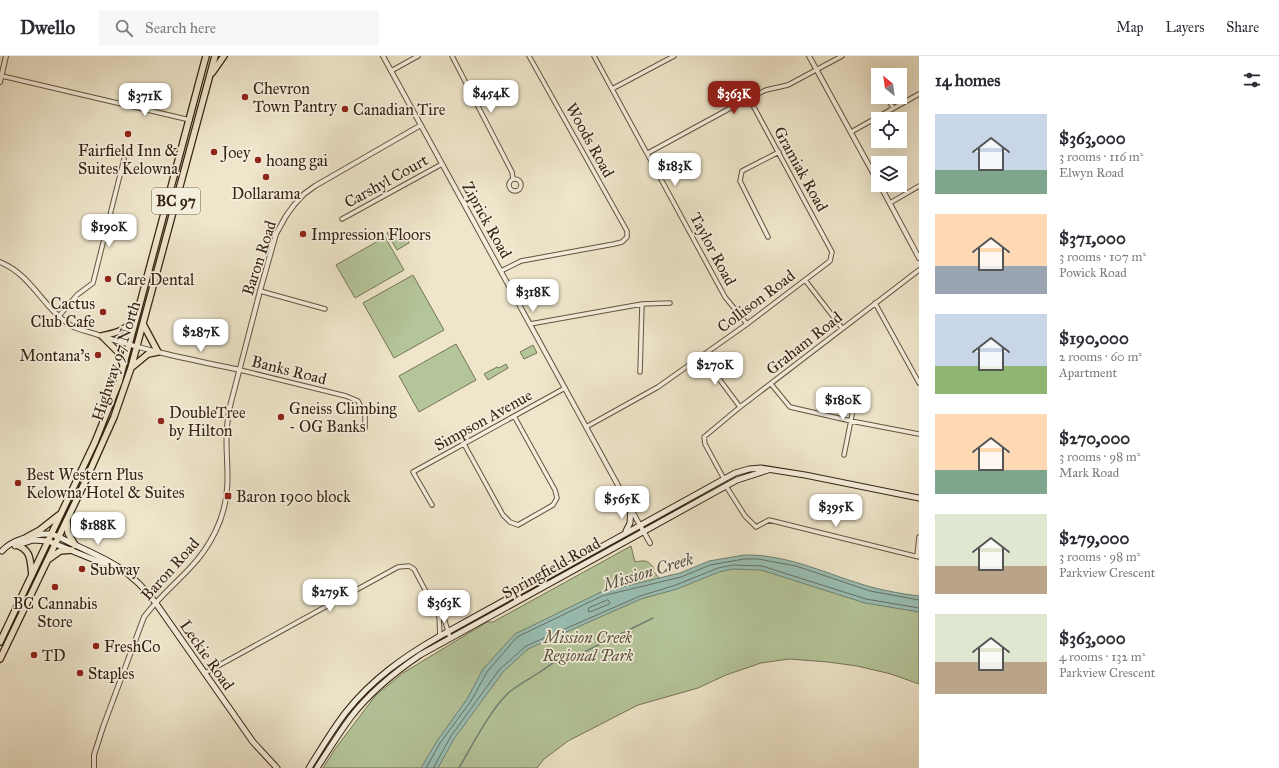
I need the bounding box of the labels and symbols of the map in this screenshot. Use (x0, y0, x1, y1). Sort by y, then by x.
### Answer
north arrow (871, 68, 907, 104)
place label: Chevron Town Pantry (253, 79, 337, 116)
pin: $454K (463, 80, 519, 114)
pin: $363K (706, 81, 762, 115)
pin: $371K (117, 83, 173, 117)
marker: Chevron Town Pantry (240, 92, 250, 102)
street label: Woods Road (562, 99, 618, 181)
place label: Canadian Tire (353, 100, 446, 119)
marker: Canadian Tire (340, 104, 350, 114)
street label: Gramiak Road (770, 123, 832, 215)
marker: Fairfield Inn & Suites Kelowna (123, 129, 133, 139)
place label: Fairfield Inn & Suites Kelowna (78, 141, 178, 178)
place label: Joey (220, 143, 251, 163)
marker: Joey (209, 147, 219, 157)
street label: Carshyl Court (341, 150, 431, 212)
place label: hoang gai (266, 151, 329, 171)
pin: $183K (647, 153, 703, 187)
marker: hoang gai (253, 155, 263, 165)
marker: Dollarama (261, 172, 271, 182)
street label: Ziprick Road (458, 178, 516, 262)
place label: Dollarama (231, 184, 301, 203)
road number: BC 97 (152, 188, 200, 214)
street label: Taylor Road (686, 209, 740, 289)
pin: $190K (81, 214, 137, 248)
street label: Baron Road (238, 218, 280, 298)
place label: Impression Floors (311, 225, 431, 244)
marker: Impression Floors (298, 229, 308, 239)
street label: Collison Road (713, 266, 799, 336)
place label: Care Dental (116, 270, 195, 289)
marker: Care Dental (103, 274, 113, 284)
pin: $318K (505, 279, 561, 313)
place label: Cactus Club Cafe (31, 294, 95, 331)
street label: Highway 97 North (88, 299, 145, 424)
marker: Cactus Club Cafe (98, 307, 108, 317)
street label: Graham Road (762, 307, 846, 379)
pin: $287K (173, 319, 229, 353)
place label: Montana's (19, 346, 90, 365)
marker: Montana's (93, 350, 103, 360)
street label: Banks Road (249, 351, 329, 389)
pin: $270K (687, 352, 743, 386)
street label: Simpson Avenue (431, 385, 536, 455)
pin: $180K (815, 387, 871, 421)
place label: Gneiss Climbing - OG Banks (289, 399, 397, 436)
place label: DoubleTree by Hilton (169, 403, 246, 440)
marker: Gneiss Climbing - OG Banks (276, 412, 286, 422)
marker: DoubleTree by Hilton (156, 416, 166, 426)
place label: Best Western Plus Kelowna Hotel & Suites (26, 465, 185, 502)
marker: Best Western Plus Kelowna Hotel & Suites (13, 478, 23, 488)
pin: $565K (594, 486, 650, 520)
place label: Baron 1900 block (236, 487, 351, 506)
marker: Baron 1900 block (223, 491, 233, 501)
pin: $395K (808, 494, 864, 528)
pin: $188K (70, 512, 126, 546)
street label: Springfield Road (499, 533, 604, 604)
street label: Baron Road (137, 534, 203, 604)
water label: Mission Creek (598, 548, 696, 596)
place label: Subway (90, 560, 140, 579)
marker: Subway (77, 564, 87, 574)
pin: $279K (302, 579, 358, 613)
marker: BC Cannabis Store (50, 582, 60, 592)
pin: $363K (416, 590, 472, 624)
place label: BC Cannabis Store (13, 594, 97, 631)
street label: Leckie Road (176, 616, 238, 694)
park label: Mission Creek Regional Park (542, 628, 633, 665)
place label: FreshCo (104, 637, 160, 656)
marker: FreshCo (91, 641, 101, 651)
place label: TD (42, 646, 66, 665)
marker: TD (29, 650, 39, 660)
place label: Staples (88, 664, 134, 683)
marker: Staples (75, 668, 85, 678)

